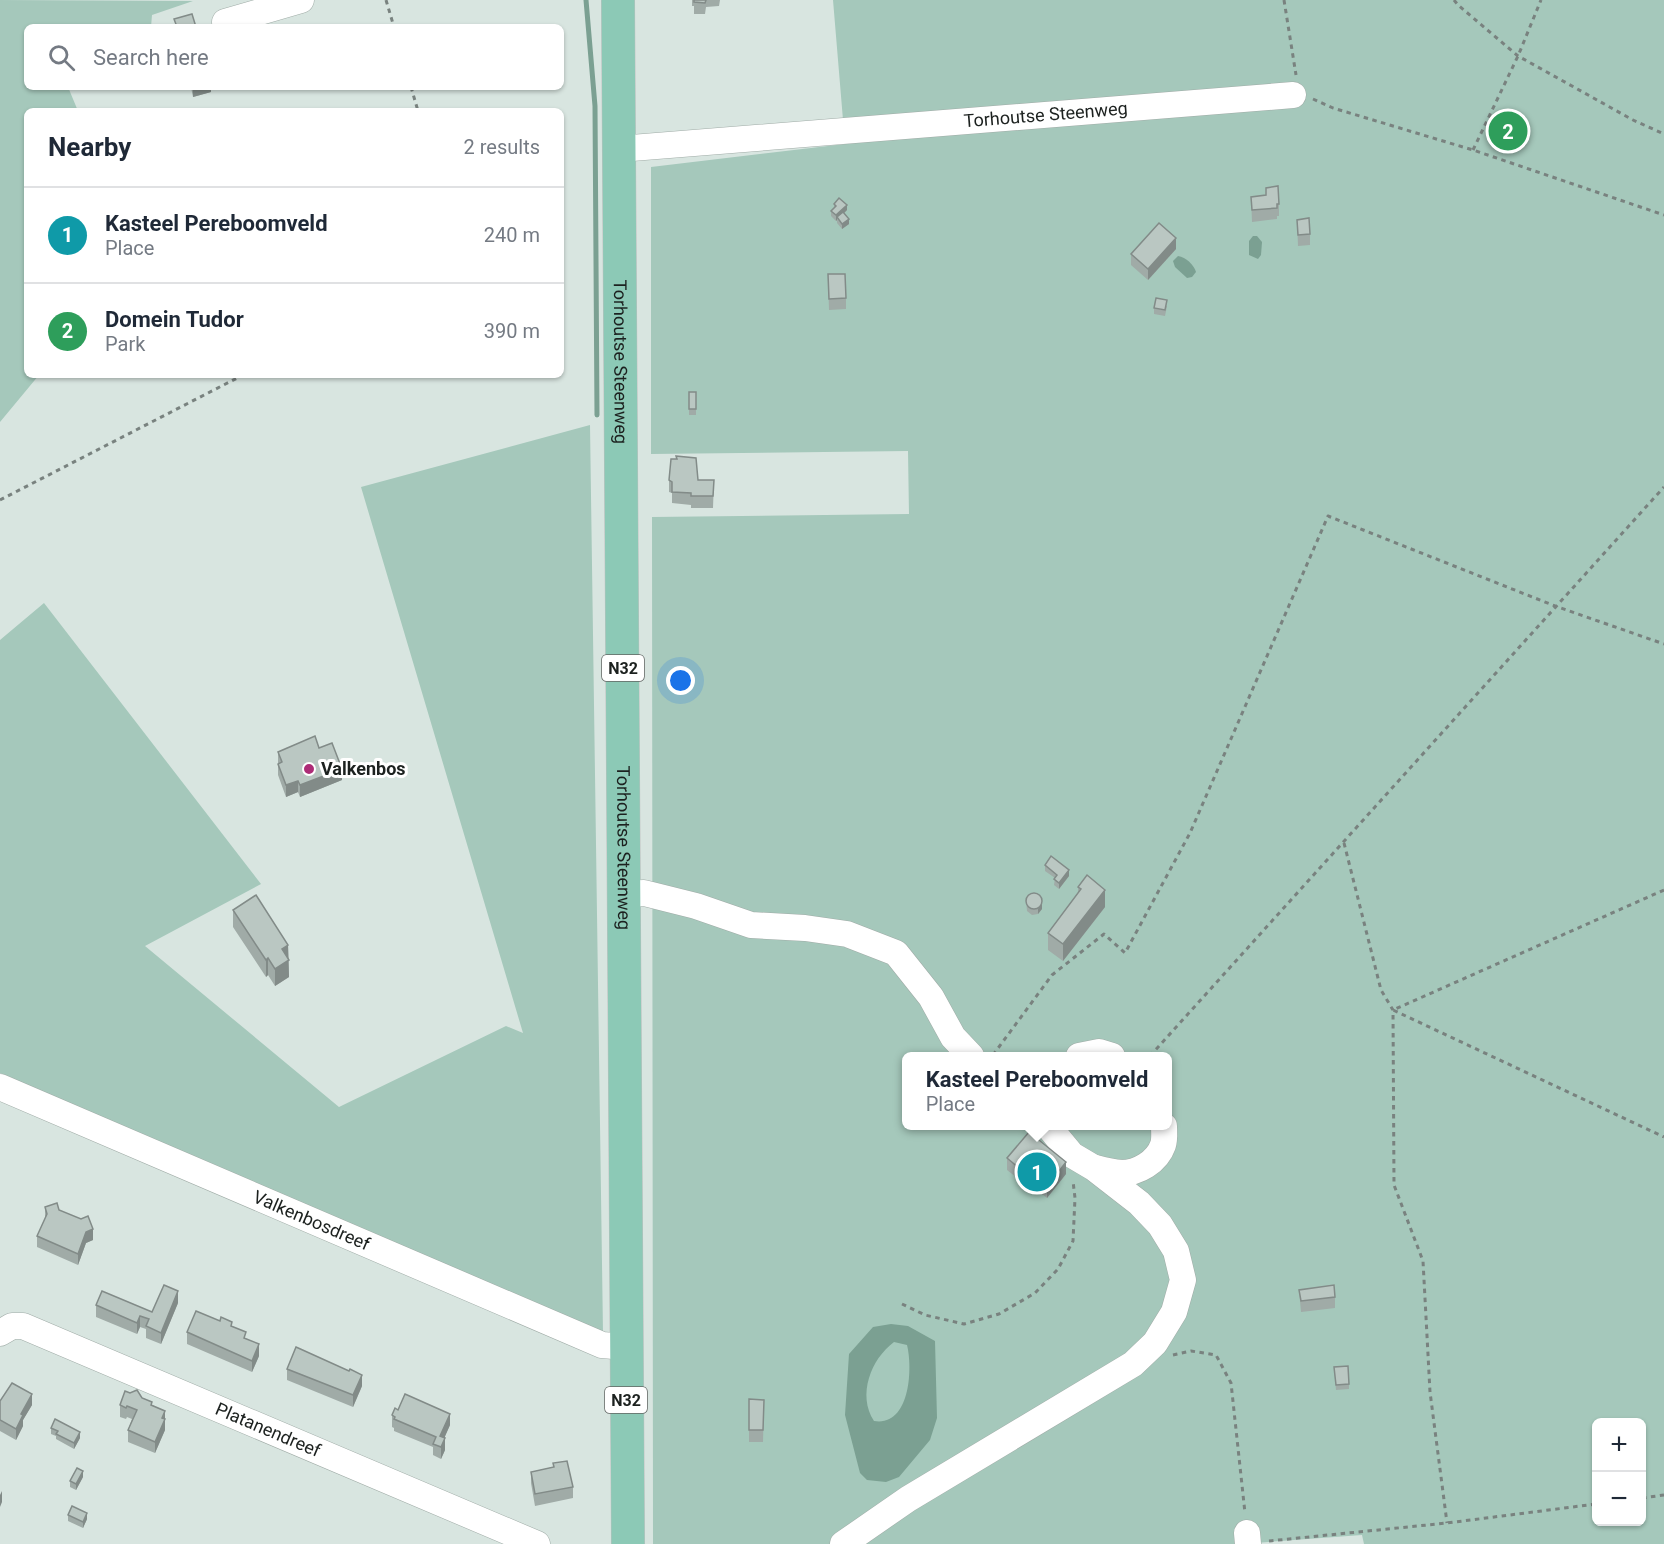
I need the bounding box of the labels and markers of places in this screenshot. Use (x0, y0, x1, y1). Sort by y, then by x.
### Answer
pin: 2 (1488, 108, 1528, 154)
place label: Valkenbos (321, 758, 406, 779)
marker: Valkenbos (302, 762, 316, 776)
pin: 1 (1018, 1150, 1056, 1194)

